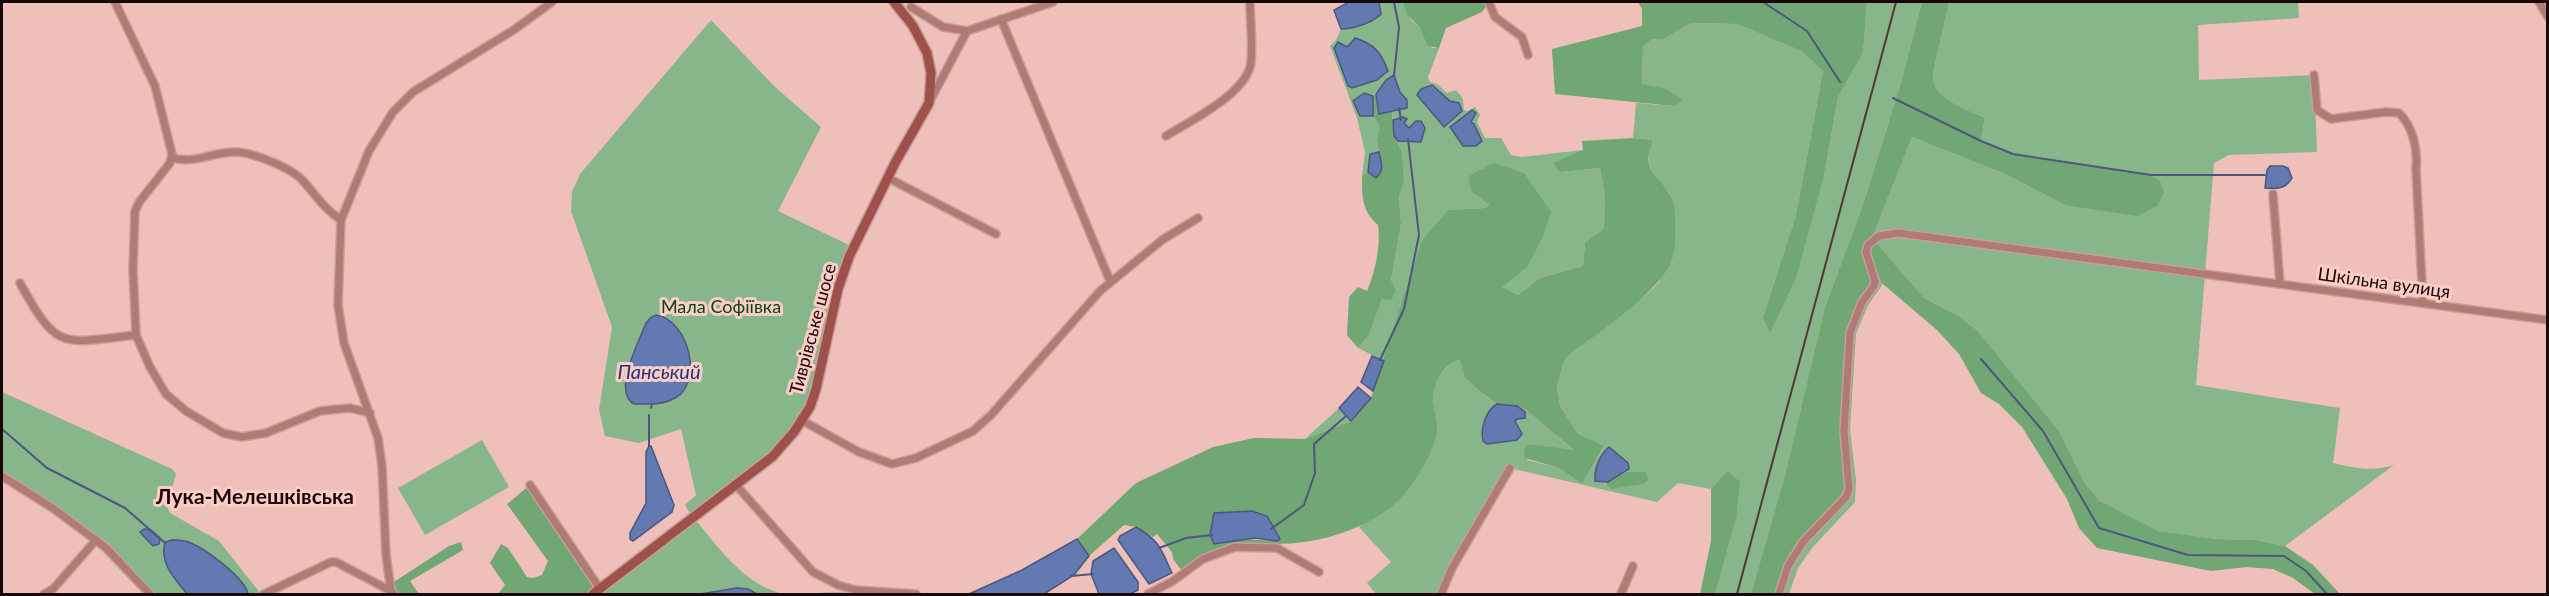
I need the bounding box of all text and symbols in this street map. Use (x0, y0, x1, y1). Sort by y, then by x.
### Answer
street label: Тиврівське шосе (784, 261, 840, 397)
street label: Шкільна вулиця (2317, 262, 2452, 302)
park label: Мала Софіївка (661, 295, 781, 317)
water label: Панський (617, 359, 701, 383)
district label: Лука-Мелешківська (155, 483, 354, 508)

